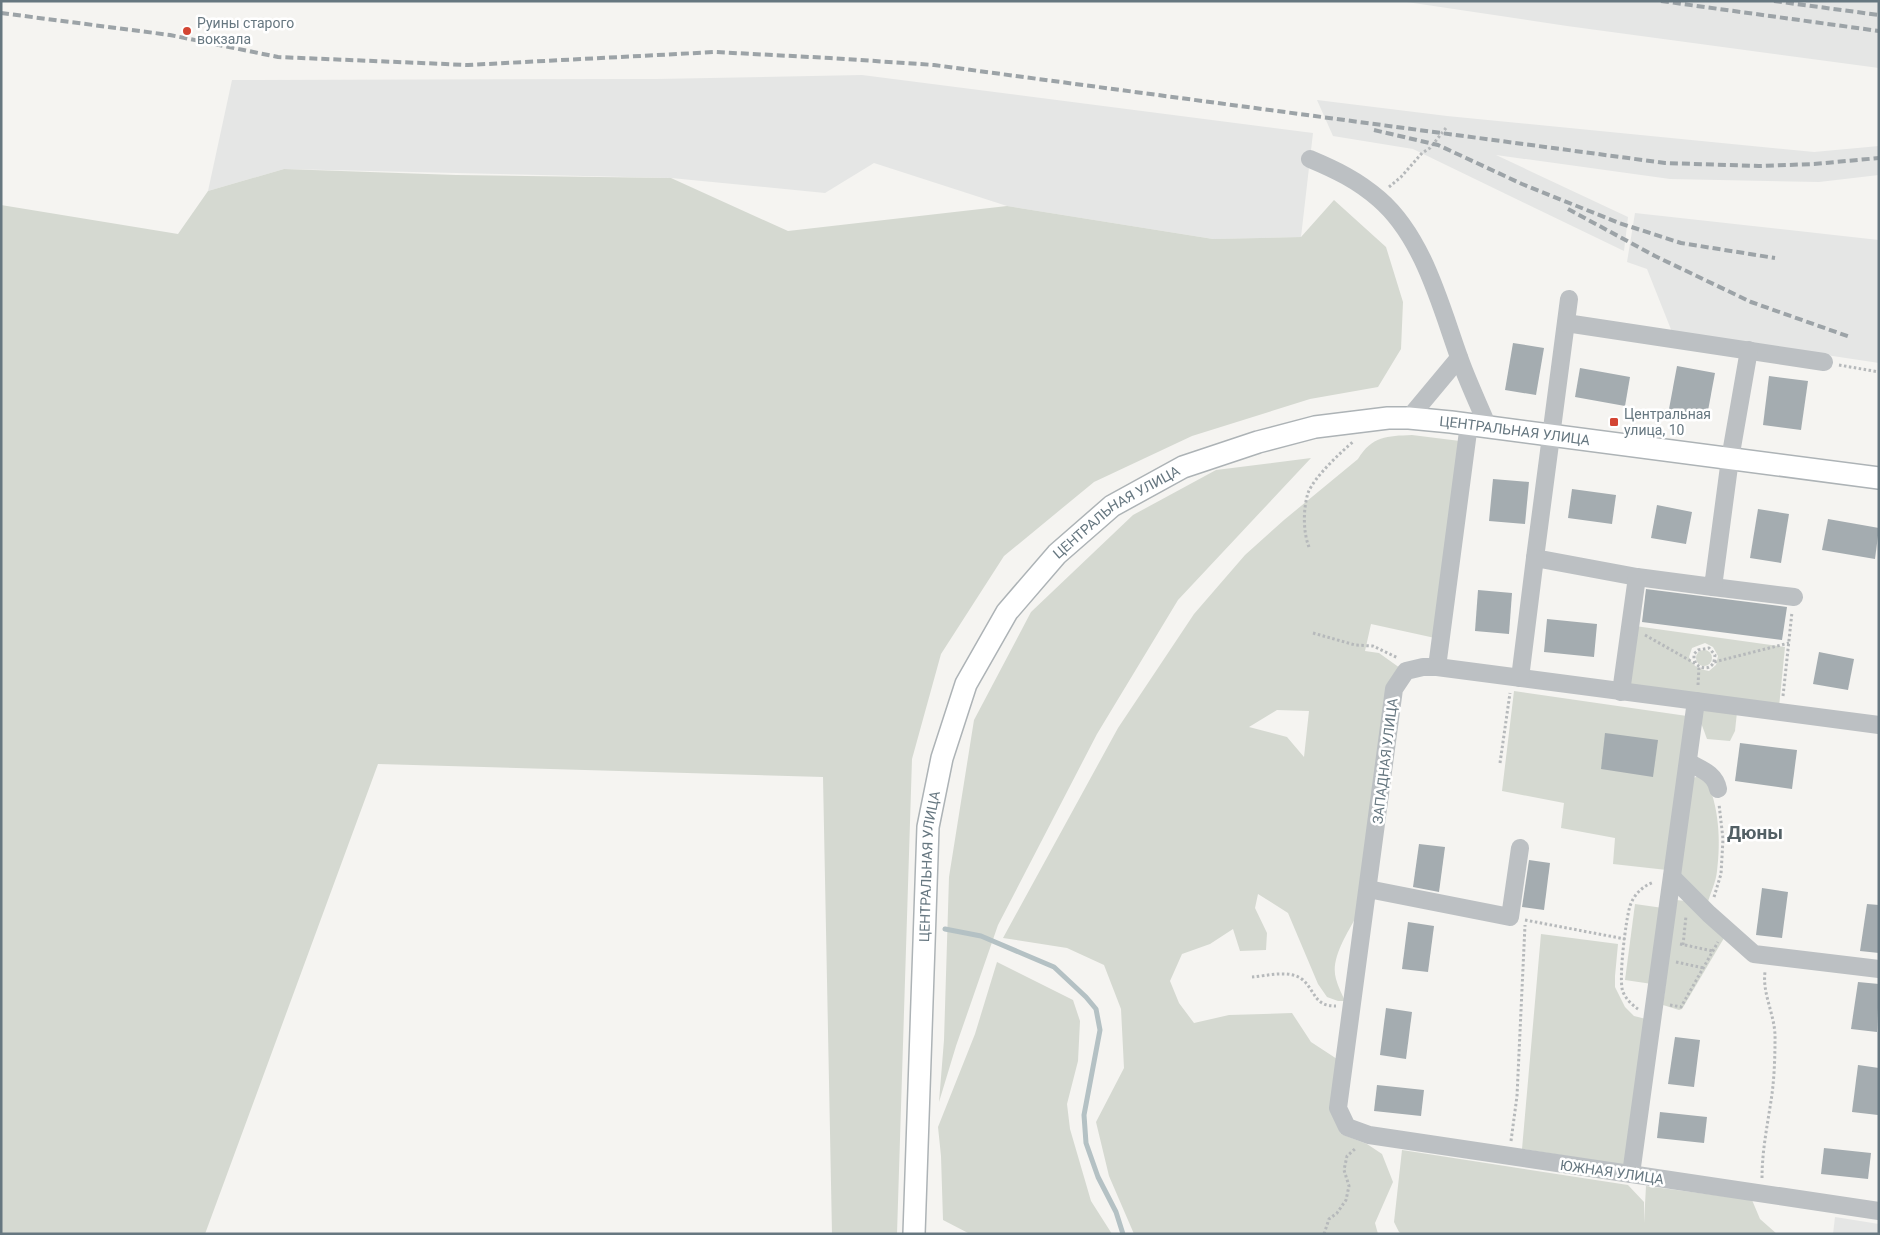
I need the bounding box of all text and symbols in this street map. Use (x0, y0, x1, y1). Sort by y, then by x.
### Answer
place label: Руины старого вокзала (197, 15, 294, 47)
marker: Руины старого вокзала (181, 25, 193, 37)
place label: Центральная улица, 10 (1624, 406, 1711, 438)
street label: ЦЕНТРАЛЬНАЯ УЛИЦА (1439, 413, 1591, 448)
marker: Центральная улица, 10 (1608, 416, 1620, 428)
street label: ЦЕНТРАЛЬНАЯ УЛИЦА (1050, 462, 1182, 562)
street label: ЗАПАДНАЯ УЛИЦА (1369, 697, 1401, 825)
street label: ЦЕНТРАЛЬНАЯ УЛИЦА (916, 789, 943, 942)
district label: Дюны (1727, 821, 1783, 844)
street label: ЮЖНАЯ УЛИЦА (1559, 1157, 1665, 1187)

